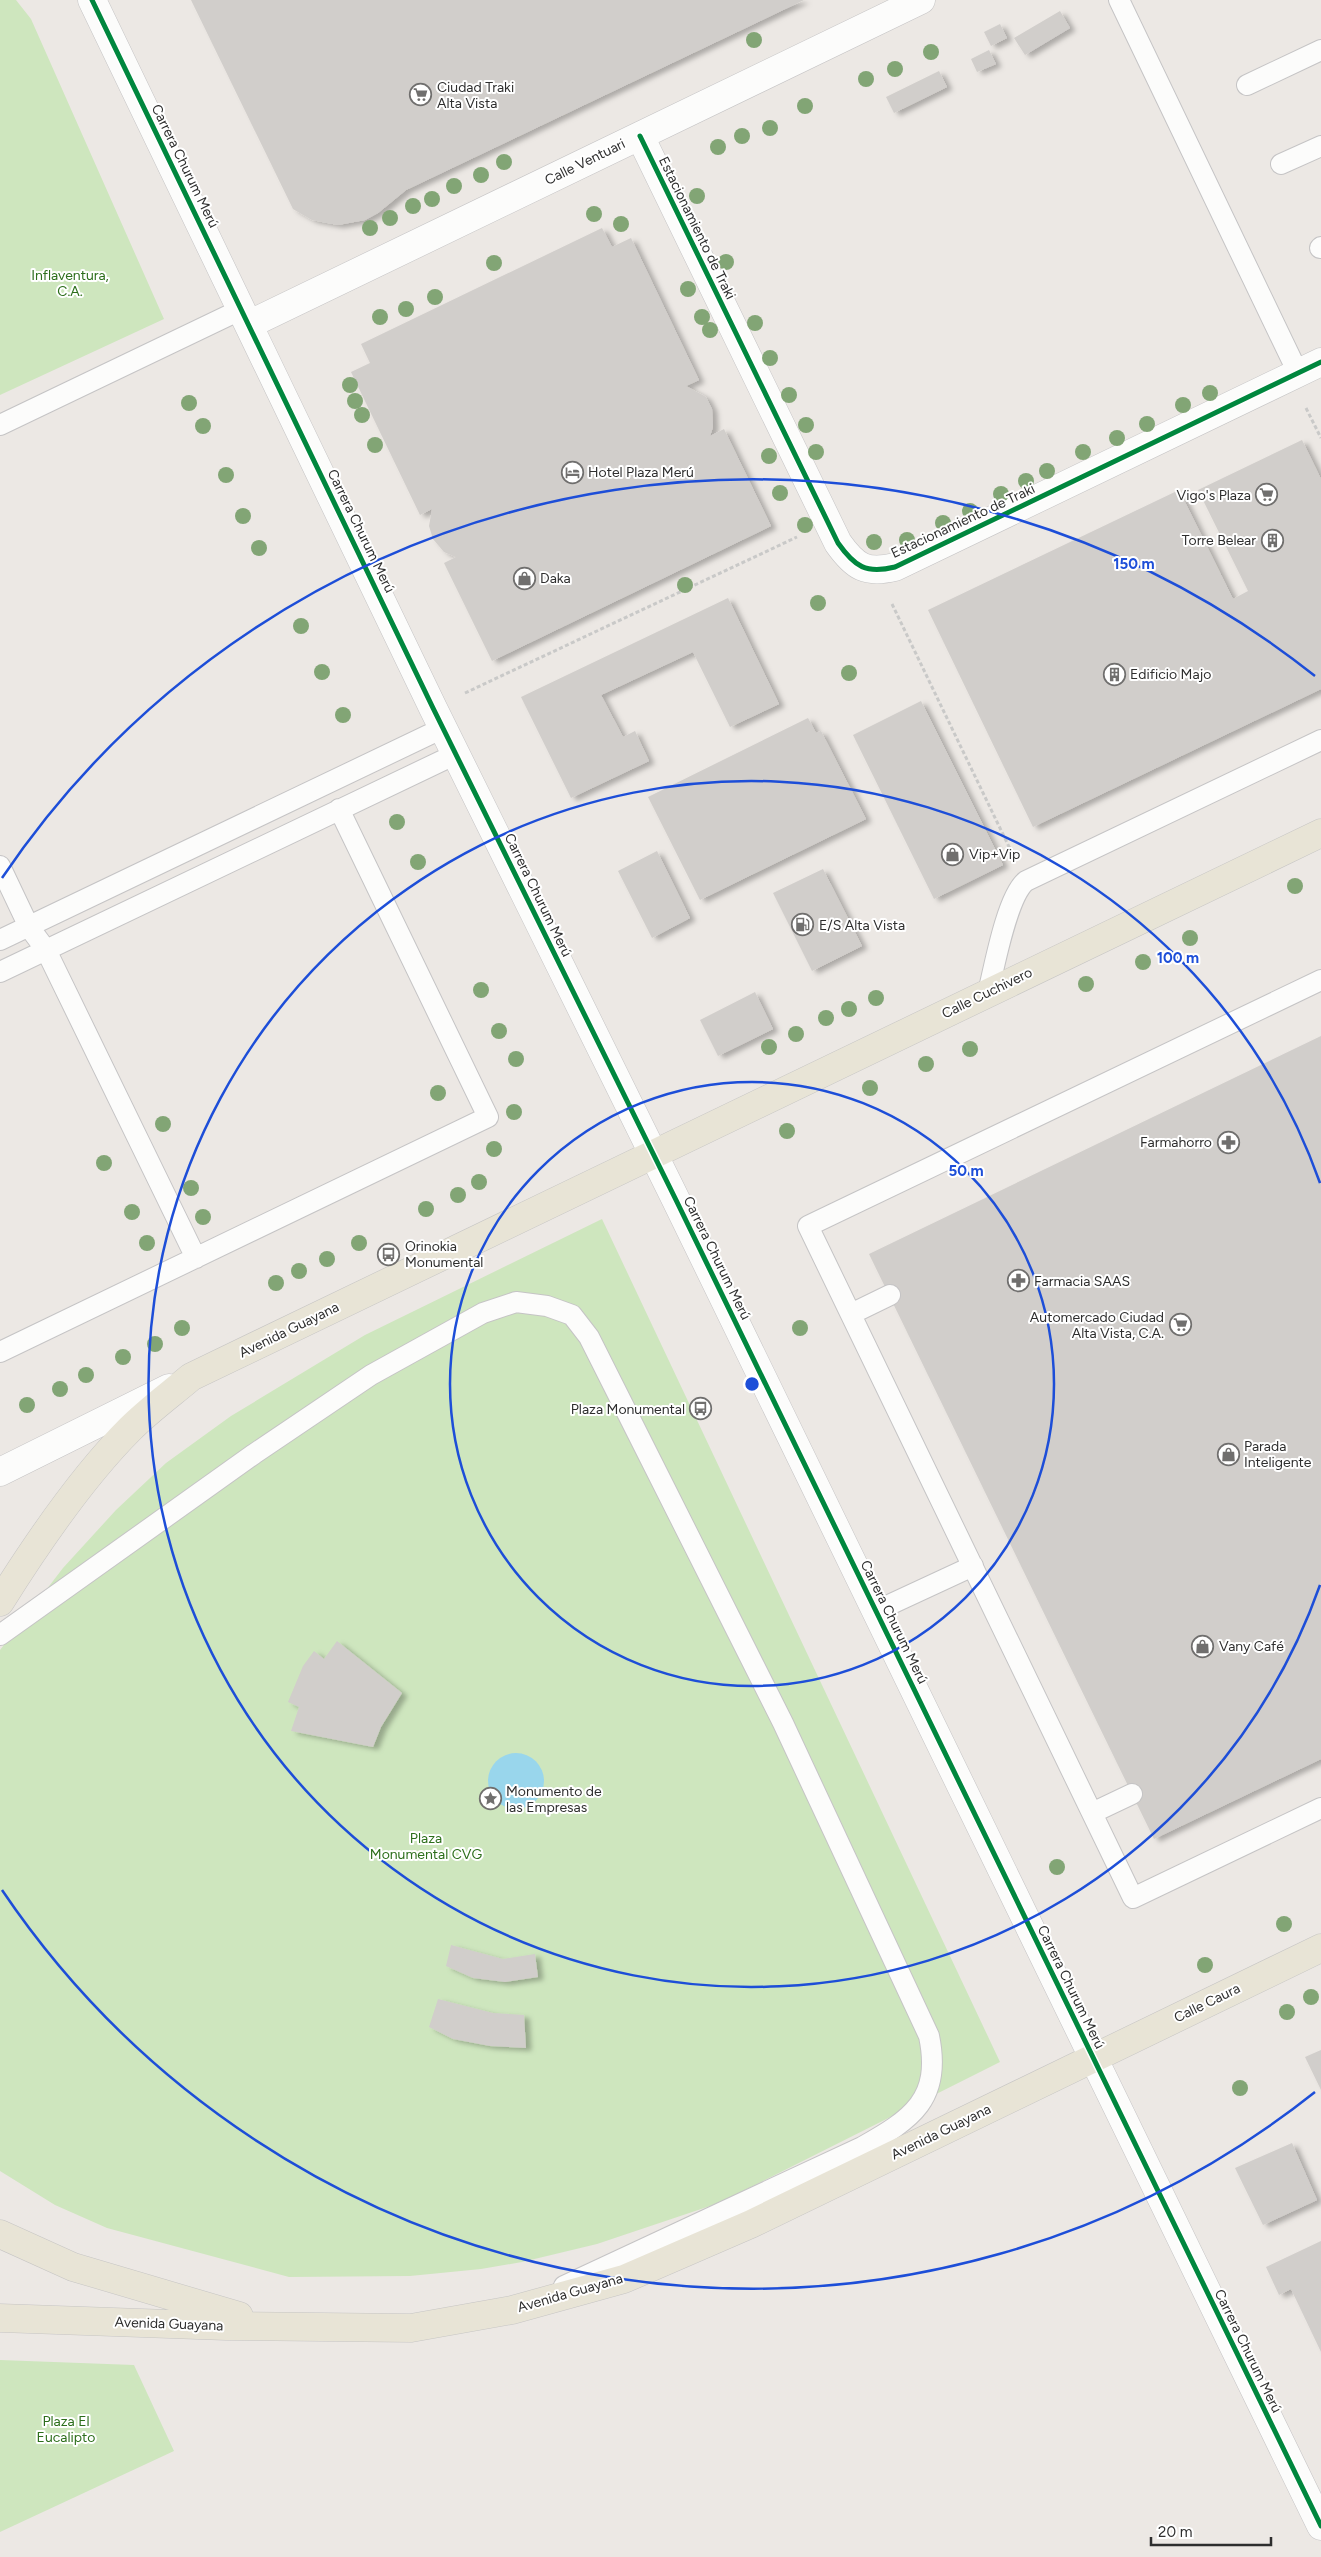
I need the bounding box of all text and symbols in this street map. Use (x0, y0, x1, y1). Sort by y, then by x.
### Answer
place label: Ciudad Traki Alta Vista (437, 79, 514, 112)
supermarket icon: Ciudad Traki Alta Vista (409, 83, 433, 107)
street label: Carrera Churum Merú (148, 101, 222, 231)
street label: Calle Ventuari (542, 135, 628, 189)
street label: Estacionamiento de Traki (655, 154, 739, 302)
park label: Inflaventura, C.A. (31, 267, 109, 300)
hotel icon: Hotel Plaza Merú (560, 460, 584, 484)
place label: Hotel Plaza Merú (588, 464, 694, 481)
street label: Carrera Churum Merú (324, 466, 398, 596)
street label: Estacionamiento de Traki (888, 480, 1038, 562)
supermarket icon: Vigo's Plaza (1255, 483, 1279, 507)
place label: Vigo's Plaza (1177, 487, 1251, 504)
building icon: Torre Belear (1260, 528, 1284, 552)
place label: Torre Belear (1182, 532, 1256, 549)
text: 150 m (1113, 555, 1155, 573)
shop icon: Daka (512, 566, 536, 590)
place label: Daka (540, 570, 571, 587)
building icon: Edificio Majo (1102, 662, 1126, 686)
place label: Edificio Majo (1130, 666, 1211, 683)
street label: Carrera Churum Merú (501, 830, 575, 960)
shop icon: Vip+Vip (941, 842, 965, 866)
place label: Vip+Vip (969, 846, 1020, 863)
fuel station icon: E/S Alta Vista (791, 913, 815, 937)
place label: E/S Alta Vista (819, 917, 905, 934)
text: 100 m (1157, 949, 1199, 967)
street label: Calle Cuchivero (939, 964, 1035, 1022)
pharmacy icon: Farmahorro (1216, 1130, 1240, 1154)
place label: Farmahorro (1140, 1134, 1212, 1151)
text: 50 m (948, 1162, 984, 1180)
street label: Carrera Churum Merú (680, 1193, 754, 1323)
place label: Orinokia Monumental (405, 1238, 483, 1271)
bus stop icon: Orinokia Monumental (377, 1242, 401, 1266)
pharmacy icon: Farmacia SAAS (1006, 1269, 1030, 1293)
place label: Farmacia SAAS (1034, 1273, 1130, 1290)
street label: Avenida Guayana (236, 1299, 342, 1361)
place label: Automercado Ciudad Alta Vista, C.A. (1030, 1309, 1164, 1342)
supermarket icon: Automercado Ciudad Alta Vista, C.A. (1168, 1313, 1192, 1337)
centre of rings (743, 1375, 761, 1393)
bus stop icon: Plaza Monumental (689, 1397, 713, 1421)
place label: Plaza Monumental (571, 1401, 685, 1418)
place label: Parada Inteligente (1244, 1438, 1312, 1471)
shop icon: Parada Inteligente (1216, 1442, 1240, 1466)
street label: Carrera Churum Merú (857, 1557, 931, 1687)
shop icon: Vany Café (1191, 1634, 1215, 1658)
place label: Vany Café (1219, 1638, 1284, 1655)
place label: Monumento de las Empresas (506, 1783, 602, 1816)
place icon: Monumento de las Empresas (478, 1787, 502, 1811)
park label: Plaza Monumental CVG (370, 1830, 483, 1863)
street label: Carrera Churum Merú (1034, 1922, 1108, 2052)
street label: Calle Caura (1171, 1980, 1243, 2026)
street label: Avenida Guayana (888, 2101, 994, 2163)
street label: Avenida Guayana (515, 2270, 625, 2316)
street label: Carrera Churum Merú (1211, 2286, 1285, 2416)
street label: Avenida Guayana (114, 2314, 224, 2334)
park label: Plaza El Eucalipto (37, 2413, 95, 2446)
scale bar (1151, 2514, 1271, 2546)
text: 20 m (1158, 2523, 1192, 2541)

